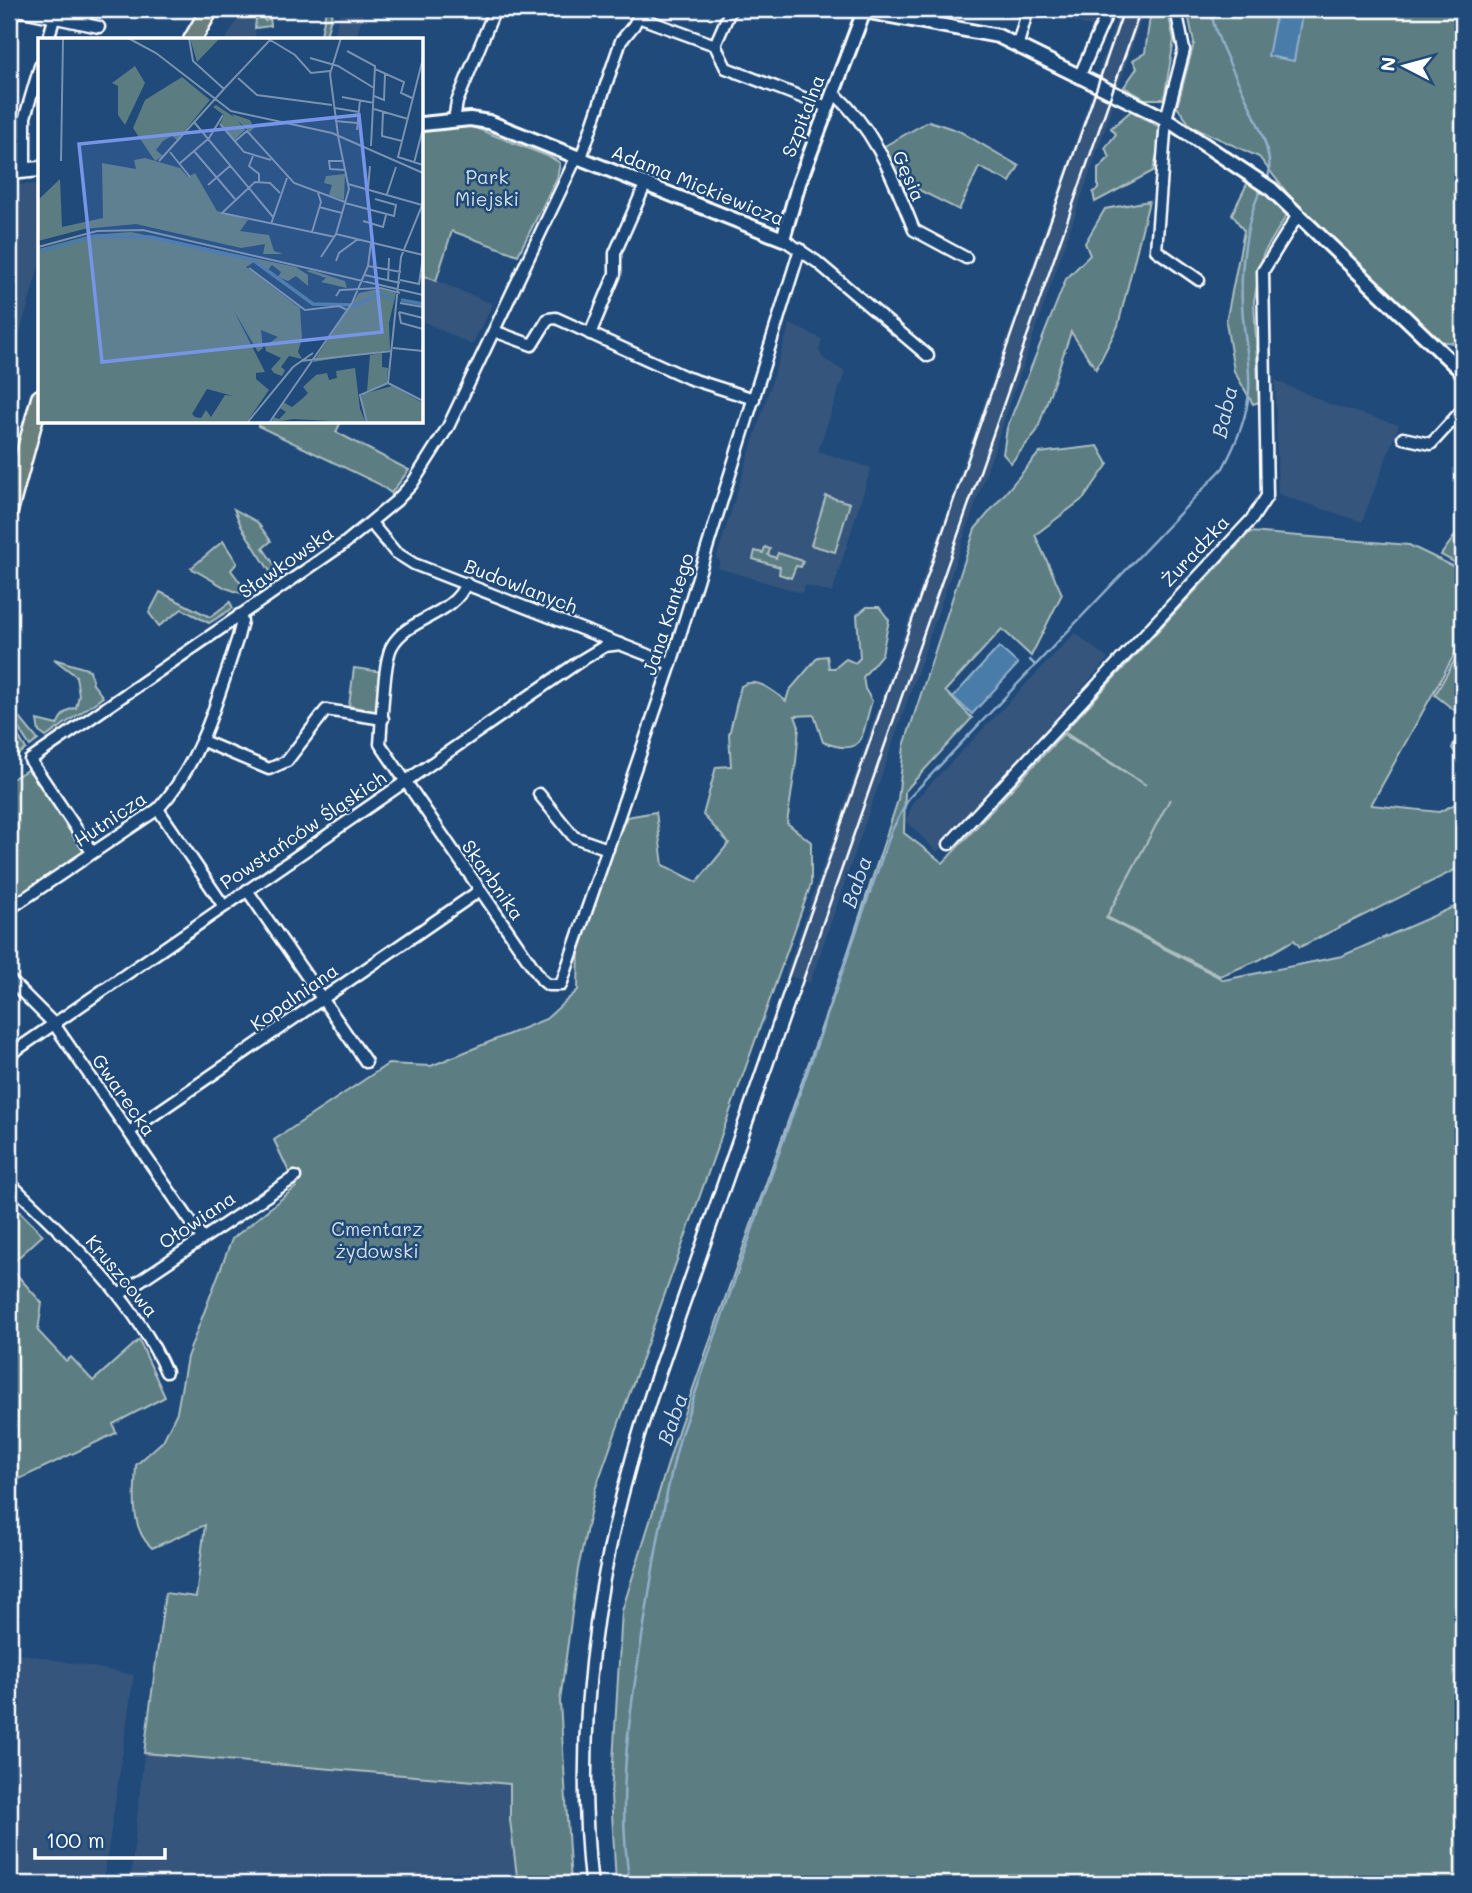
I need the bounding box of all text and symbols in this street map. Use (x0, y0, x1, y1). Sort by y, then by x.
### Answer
north arrow (1370, 32, 1440, 102)
inset map (38, 38, 424, 424)
text: N (1374, 56, 1401, 73)
street label: Szpitalna (775, 71, 830, 161)
street label: Adama Mickiewicza (608, 138, 788, 231)
street label: Gęsia (887, 146, 932, 205)
park label: Park Miejski (455, 164, 519, 211)
water label: Baba (1204, 383, 1243, 440)
street label: Żuradzka (1155, 510, 1234, 592)
street label: Sławkowska (233, 520, 338, 604)
street label: Jana Kantego (636, 550, 699, 678)
street label: Budowlanych (461, 553, 581, 619)
street label: Powstańców Śląskich (215, 765, 391, 895)
street label: Hutnicza (69, 785, 151, 852)
street label: Skarbnika (457, 835, 530, 925)
water label: Baba (834, 852, 877, 911)
street label: Kopalniana (245, 957, 343, 1036)
street label: Gwarecka (87, 1049, 162, 1141)
street label: Ołowiana (154, 1185, 240, 1254)
park label: Cmentarz żydowski (331, 1216, 423, 1263)
street label: Kruszcowa (81, 1229, 164, 1322)
water label: Baba (650, 1389, 693, 1448)
scale bar (35, 1816, 164, 1860)
text: 100 m (46, 1826, 105, 1853)

